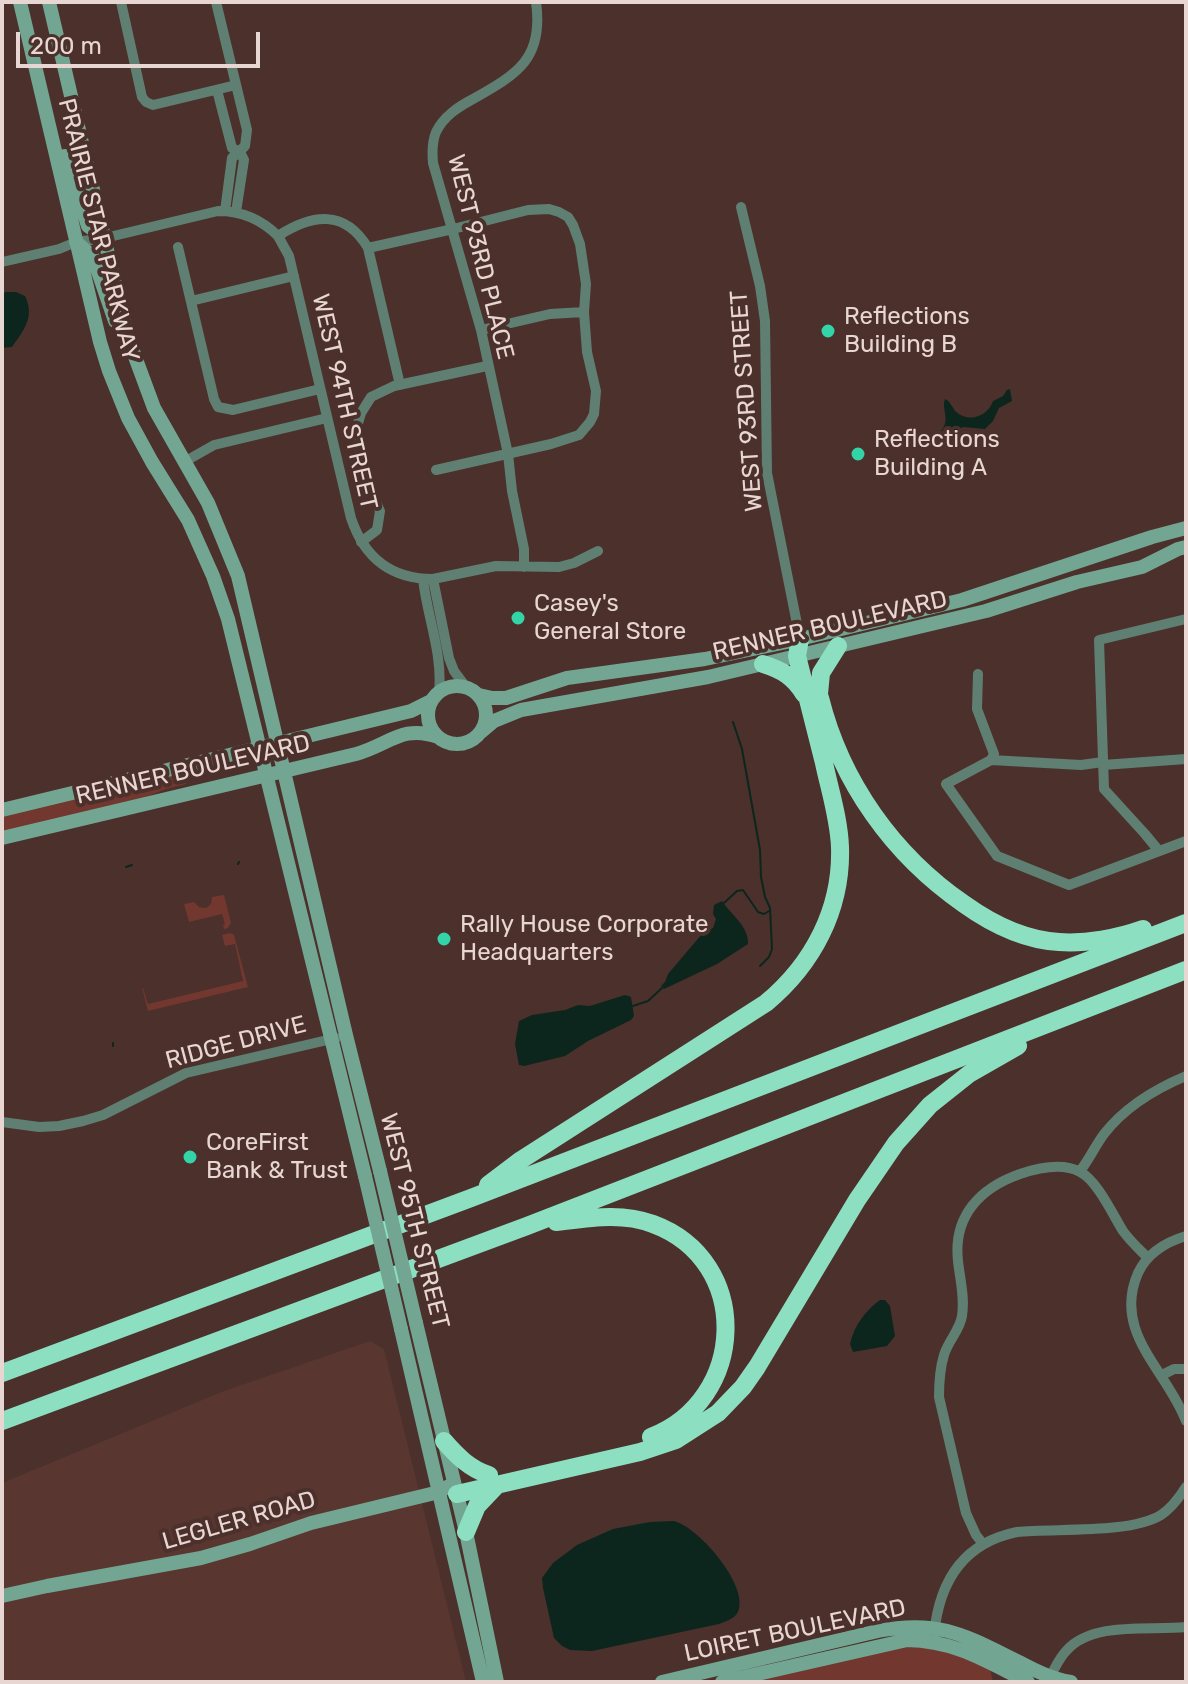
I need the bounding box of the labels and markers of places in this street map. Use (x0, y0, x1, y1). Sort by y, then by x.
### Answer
place label: Reflections Building B (844, 303, 970, 359)
marker: Reflections Building B (819, 322, 837, 340)
place label: Reflections Building A (874, 426, 1000, 482)
marker: Reflections Building A (849, 445, 867, 463)
place label: Casey's General Store (534, 590, 686, 646)
marker: Casey's General Store (509, 609, 527, 627)
place label: Rally House Corporate Headquarters (460, 911, 709, 967)
marker: Rally House Corporate Headquarters (435, 930, 453, 948)
place label: CoreFirst Bank & Trust (206, 1129, 348, 1185)
marker: CoreFirst Bank & Trust (181, 1148, 199, 1166)

